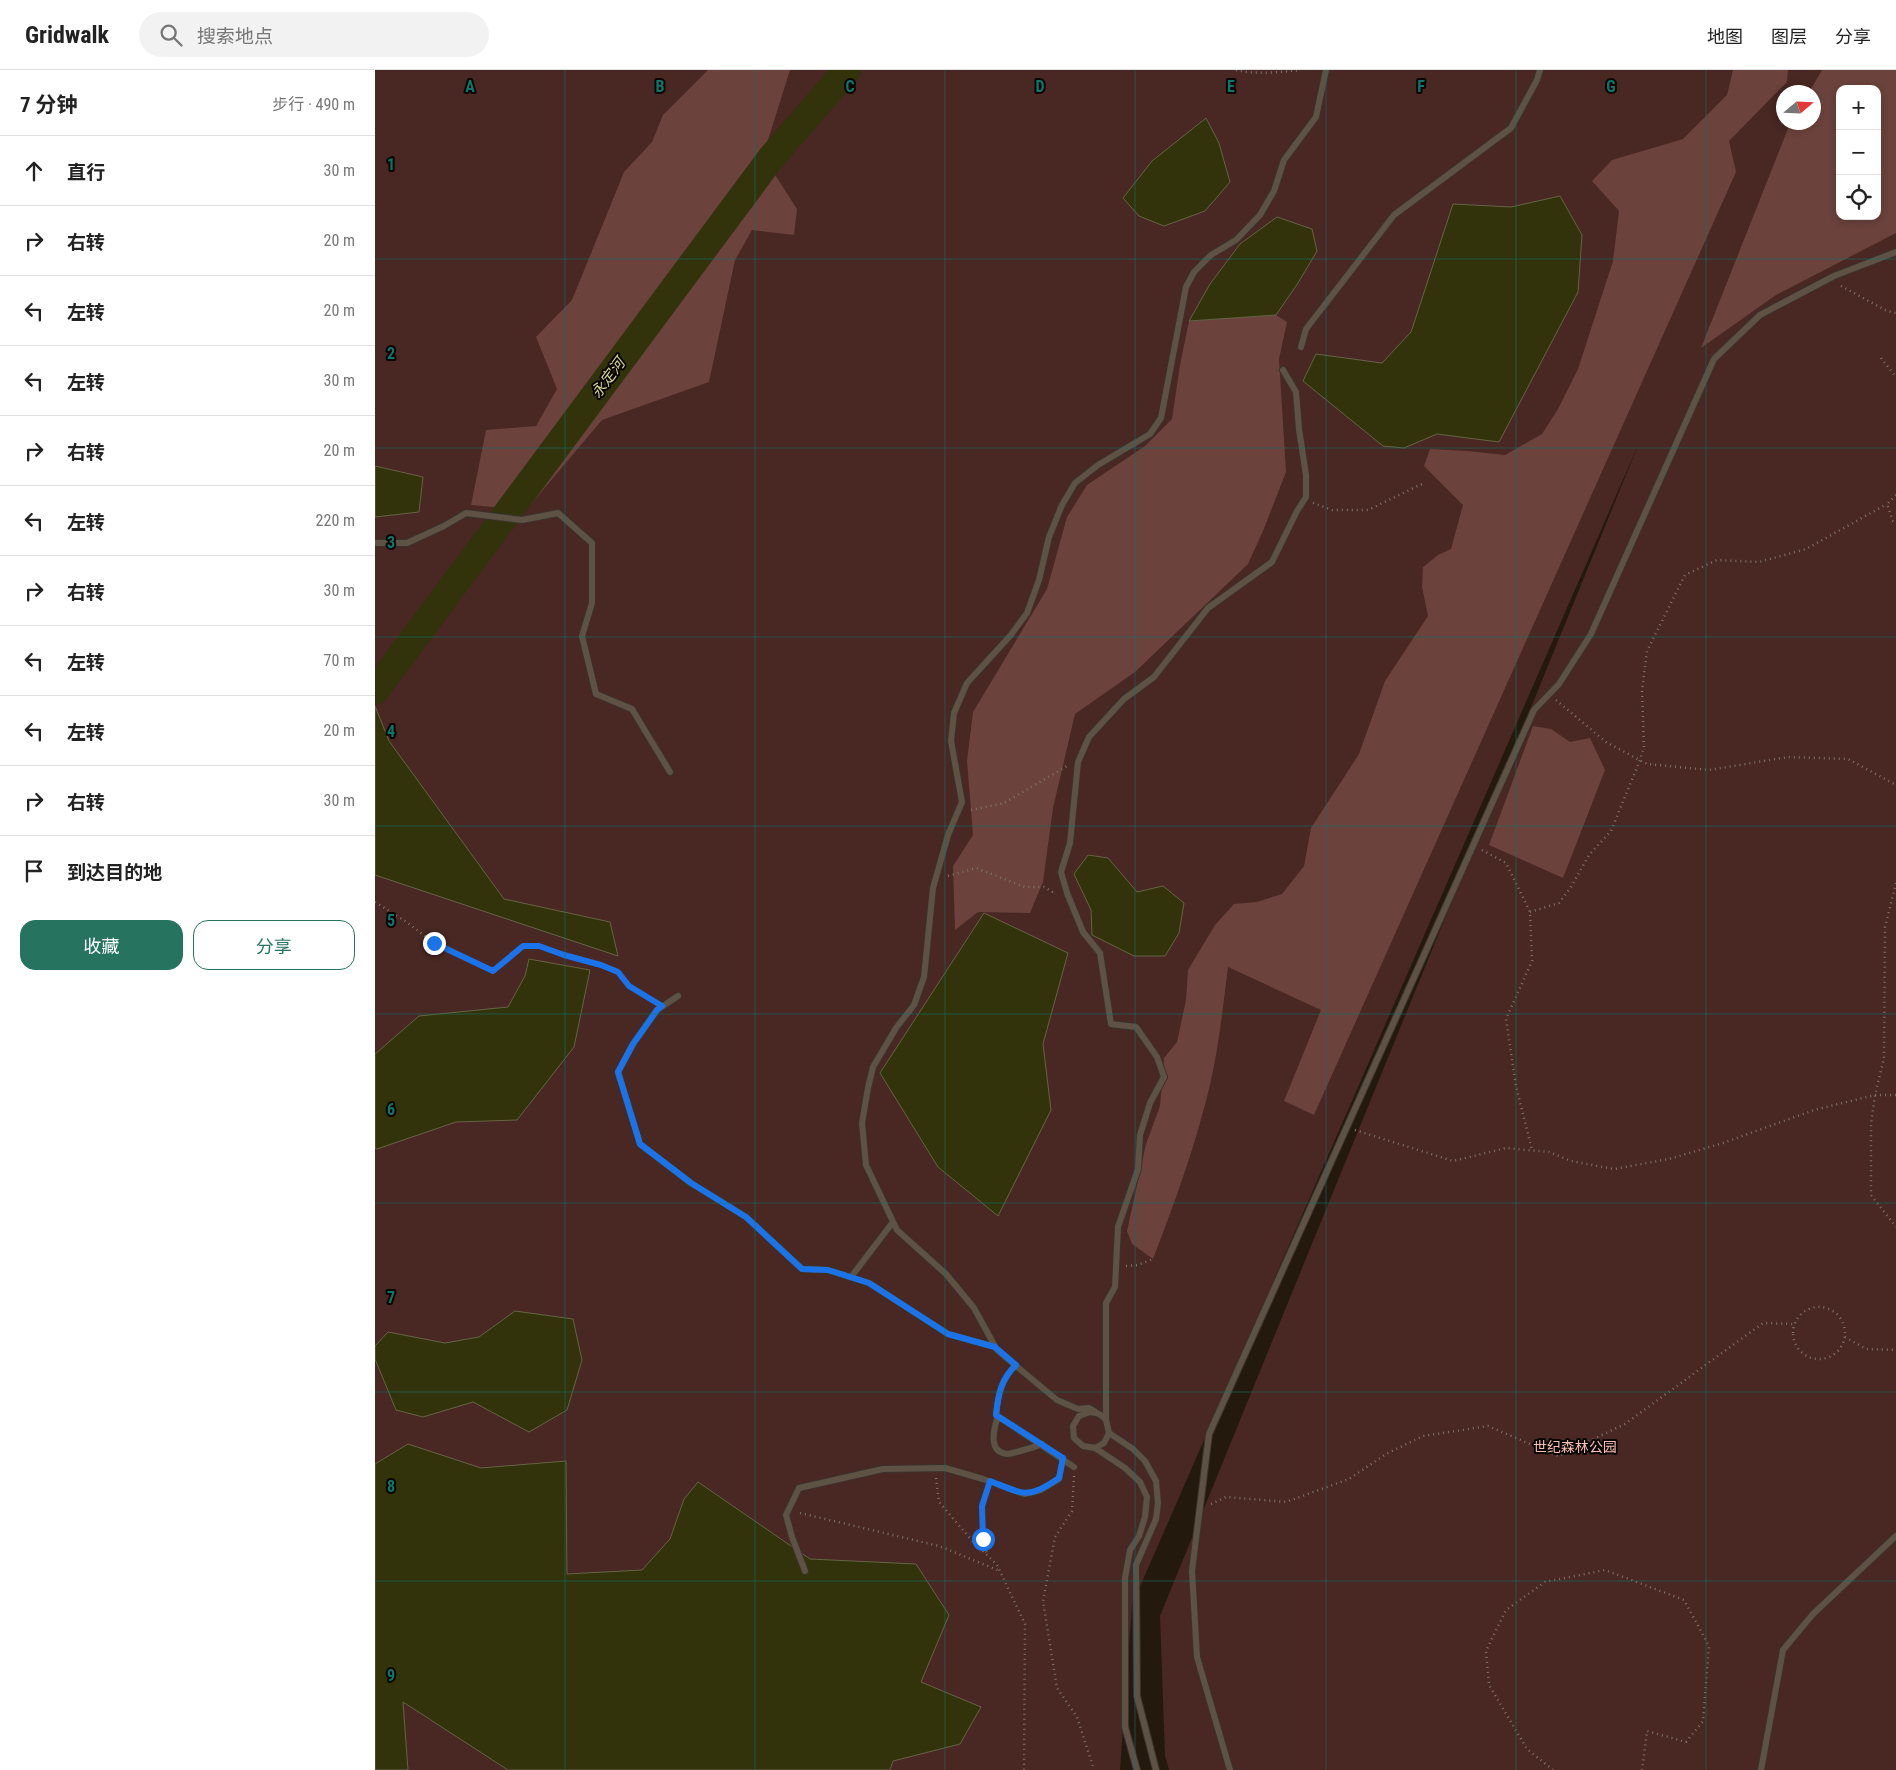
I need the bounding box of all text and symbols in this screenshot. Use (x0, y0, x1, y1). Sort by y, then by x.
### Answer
search box (139, 12, 489, 57)
text: Gridwalk (25, 21, 109, 49)
icon: search (157, 21, 185, 49)
text: 搜索地点 (197, 25, 273, 48)
text: 地图 (1707, 26, 1743, 47)
text: 图层 (1771, 26, 1807, 47)
text: 分享 (1835, 26, 1871, 47)
text: A (465, 77, 475, 96)
text: B (656, 77, 665, 96)
text: C (845, 77, 855, 96)
text: D (1035, 77, 1045, 96)
text: E (1227, 77, 1235, 96)
text: F (1417, 77, 1425, 96)
text: G (1606, 77, 1616, 96)
north arrow (1776, 85, 1821, 130)
map controls (1836, 85, 1881, 220)
button: + (1836, 85, 1881, 130)
text: 7 分钟 (20, 93, 77, 117)
text: 步行 · 490 m (272, 95, 355, 114)
button: − (1836, 130, 1881, 175)
text: 1 (387, 155, 395, 174)
icon: ahead (20, 157, 48, 185)
text: 直行 (67, 161, 105, 184)
text: 30 m (323, 161, 355, 180)
button: locate (1836, 175, 1881, 220)
icon: right (20, 227, 48, 255)
text: 右转 (67, 231, 105, 254)
text: 20 m (323, 231, 355, 250)
icon: left (20, 297, 48, 325)
text: 左转 (67, 301, 105, 324)
text: 20 m (323, 301, 355, 320)
text: 2 (387, 344, 395, 363)
water label: 永定河 (587, 352, 631, 401)
icon: left (20, 367, 48, 395)
text: 左转 (67, 371, 105, 394)
text: 30 m (323, 371, 355, 390)
icon: right (20, 437, 48, 465)
text: 右转 (67, 441, 105, 464)
text: 20 m (323, 441, 355, 460)
icon: left (20, 507, 48, 535)
text: 左转 (67, 511, 105, 534)
text: 220 m (316, 511, 355, 530)
text: 3 (387, 533, 395, 552)
icon: right (20, 577, 48, 605)
text: 右转 (67, 581, 105, 604)
text: 30 m (323, 581, 355, 600)
icon: left (20, 647, 48, 675)
text: 左转 (67, 651, 105, 674)
text: 70 m (323, 651, 355, 670)
icon: left (20, 717, 48, 745)
text: 左转 (67, 721, 105, 744)
text: 20 m (323, 721, 355, 740)
text: 4 (387, 722, 395, 741)
icon: right (20, 787, 48, 815)
text: 右转 (67, 791, 105, 814)
text: 30 m (323, 791, 355, 810)
icon: arrive (20, 857, 48, 885)
text: 到达目的地 (67, 861, 162, 884)
text: 5 (387, 911, 395, 930)
button: 收藏 (20, 920, 183, 970)
button: 分享 (193, 920, 355, 970)
route end (423, 932, 446, 955)
text: 6 (387, 1100, 395, 1119)
text: 7 (387, 1288, 395, 1307)
park label: 世纪森林公园 (1533, 1439, 1617, 1455)
text: 8 (387, 1477, 395, 1496)
route start (972, 1528, 995, 1551)
text: 9 (387, 1666, 395, 1685)

